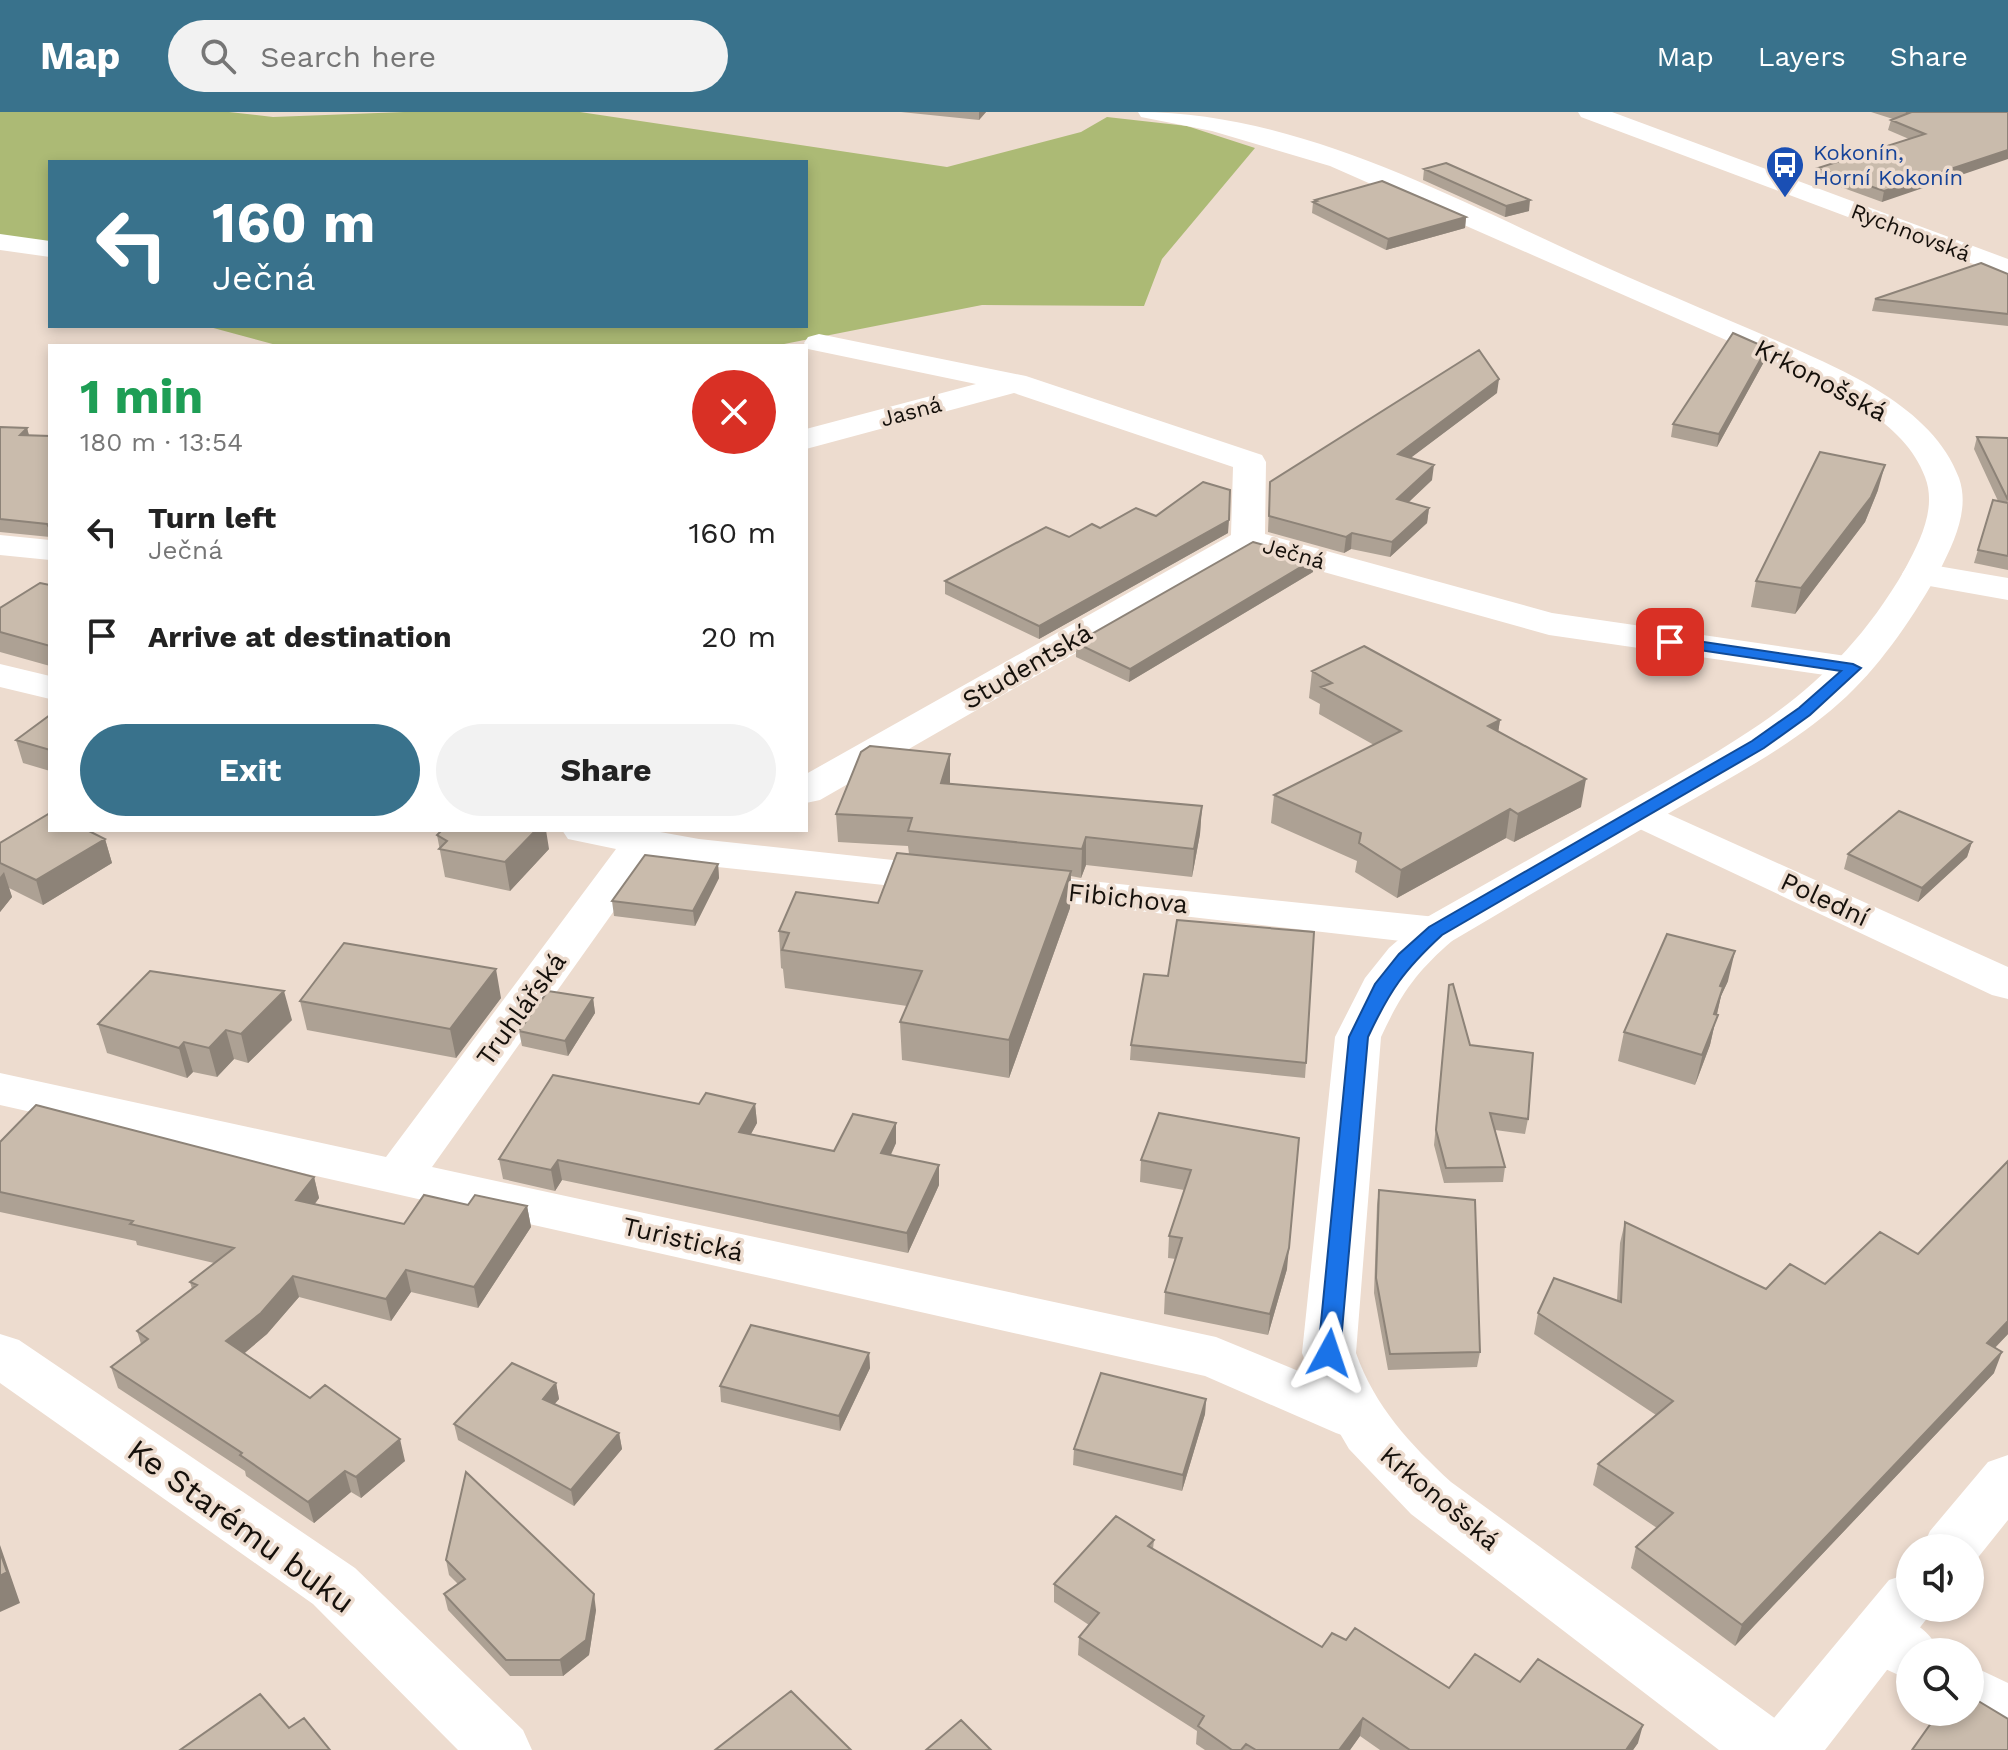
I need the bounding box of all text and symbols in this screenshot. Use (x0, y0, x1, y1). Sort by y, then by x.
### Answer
search box (168, 20, 728, 92)
text: Map (40, 34, 120, 78)
icon: search (196, 34, 240, 78)
text: Search here (260, 39, 436, 74)
text: Map (1657, 40, 1714, 73)
text: Layers (1758, 40, 1846, 73)
text: Share (1890, 40, 1968, 73)
place label: Kokonín, Horní Kokonín (1813, 140, 1963, 190)
bus stop icon: Kokonín, Horní Kokonín (1764, 144, 1806, 199)
text: 160 m (212, 190, 375, 256)
icon: left (80, 192, 184, 296)
street label: Rychnovská (1848, 198, 1974, 267)
text: Ječná (212, 257, 316, 299)
street label: Krkonošská (1750, 333, 1893, 428)
text: 1 min (80, 368, 203, 425)
button: close (692, 370, 776, 454)
street label: Jasná (878, 391, 944, 432)
text: 180 m · 13:54 (80, 427, 243, 457)
text: Turn left (148, 500, 276, 535)
icon: left (80, 510, 124, 554)
text: 160 m (689, 515, 776, 550)
street label: Ječná (1260, 533, 1328, 574)
text: Ječná (148, 535, 223, 565)
pin (1636, 608, 1704, 676)
icon: arrive (80, 614, 124, 658)
street label: Studentská (957, 617, 1097, 715)
text: Arrive at destination (148, 619, 452, 654)
text: 20 m (701, 619, 776, 654)
icon: arrive (1648, 620, 1692, 664)
button: Exit (80, 724, 420, 816)
button: Share (436, 724, 776, 816)
street label: Polední (1776, 866, 1874, 932)
street label: Fibichova (1067, 877, 1190, 919)
street label: Truhlářská (470, 946, 572, 1071)
street label: Turistická (620, 1211, 746, 1267)
position arrow (1287, 1311, 1371, 1395)
street label: Ke Starému buku (120, 1431, 362, 1621)
street label: Krkonošská (1374, 1440, 1506, 1557)
map controls (1896, 1534, 1984, 1726)
button: sound (1896, 1534, 1984, 1622)
button: search (1896, 1638, 1984, 1726)

